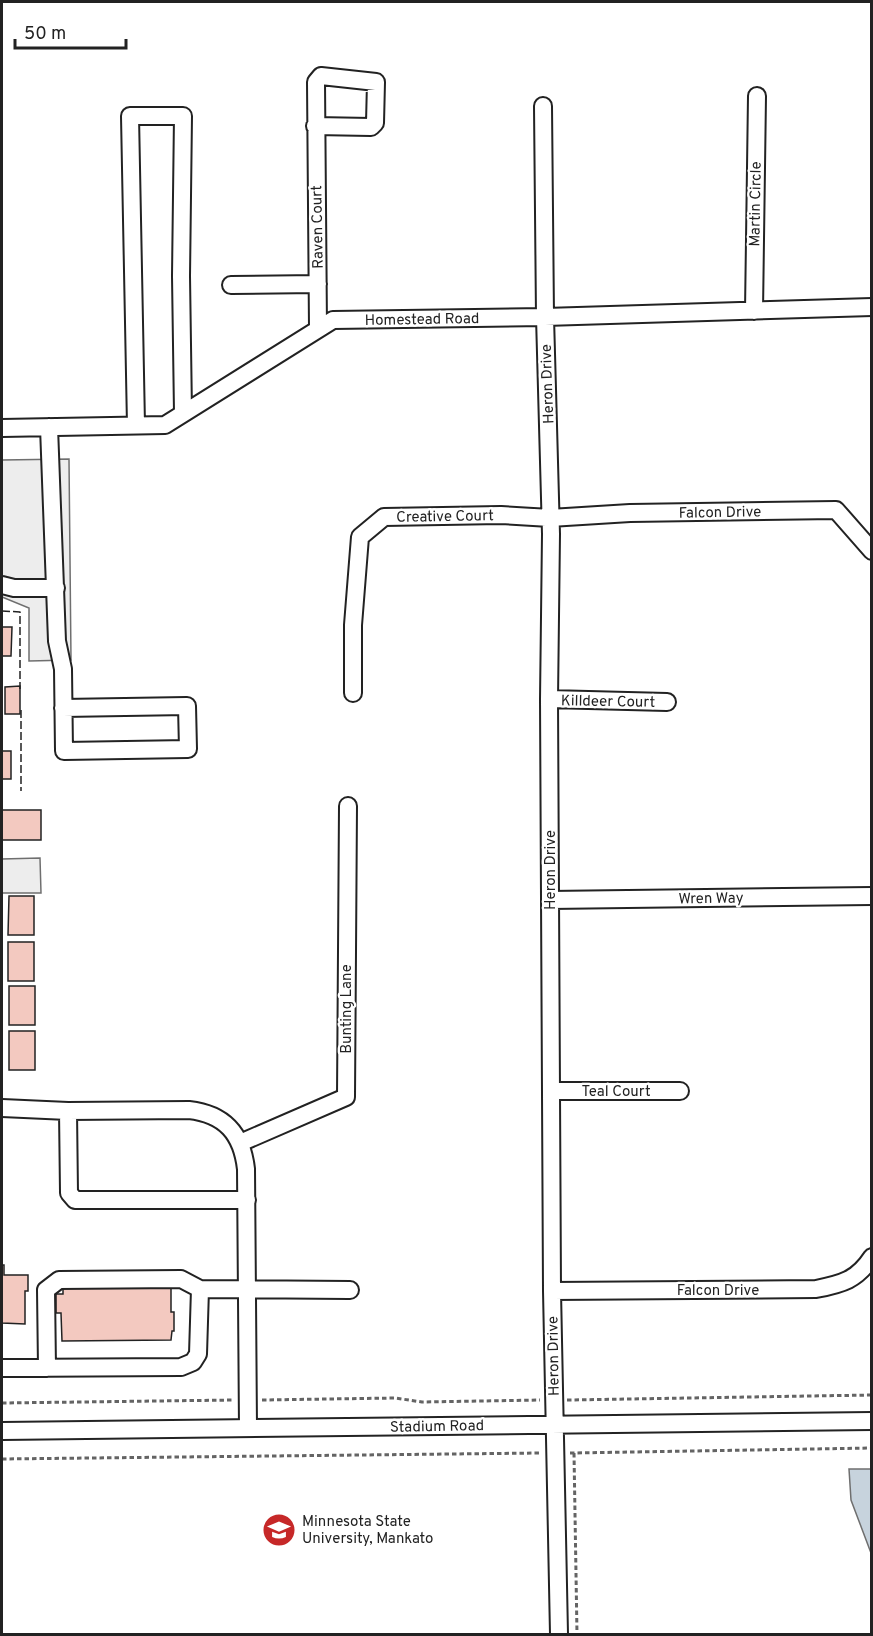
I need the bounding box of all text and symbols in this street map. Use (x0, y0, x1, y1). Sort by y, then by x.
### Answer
scale bar (15, 12, 126, 50)
text: 50 m (24, 23, 66, 46)
street label: Martin Circle (746, 161, 767, 247)
street label: Raven Court (308, 185, 329, 269)
street label: Homestead Road (364, 310, 480, 331)
street label: Heron Drive (538, 344, 559, 424)
street label: Falcon Drive (679, 503, 761, 524)
street label: Creative Court (396, 507, 494, 528)
street label: Killdeer Court (561, 692, 655, 713)
street label: Heron Drive (542, 830, 561, 910)
street label: Wren Way (678, 889, 744, 910)
street label: Bunting Lane (338, 964, 357, 1054)
street label: Teal Court (581, 1083, 651, 1102)
street label: Falcon Drive (677, 1282, 759, 1301)
street label: Heron Drive (544, 1316, 565, 1396)
street label: Stadium Road (390, 1417, 484, 1438)
school or university icon: Minnesota State University, Mankato (261, 1512, 297, 1548)
place label: Minnesota State University, Mankato (302, 1513, 434, 1549)

